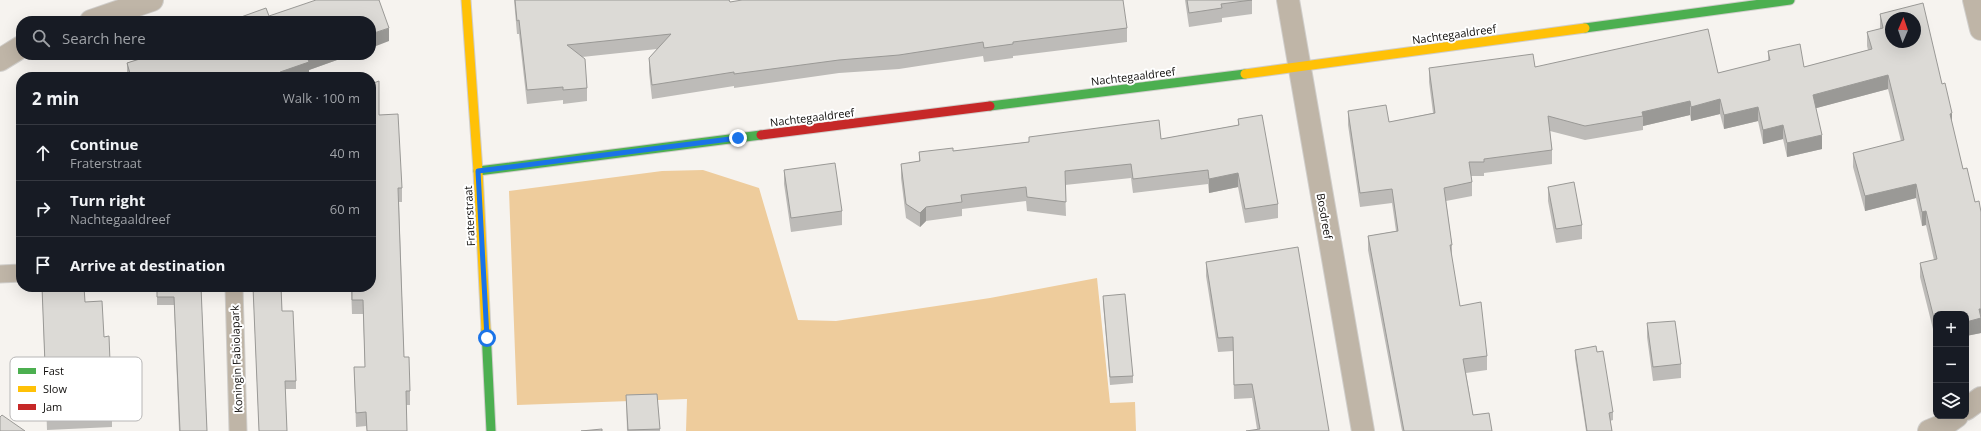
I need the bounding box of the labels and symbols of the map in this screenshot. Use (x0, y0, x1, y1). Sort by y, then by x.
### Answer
north arrow (1885, 12, 1921, 48)
street label: Nachtegaaldreef (1411, 20, 1498, 47)
street label: Nachtegaaldreef (1090, 63, 1177, 89)
street label: Nachtegaaldreef (769, 104, 856, 130)
route end (729, 129, 747, 147)
street label: Fraterstraat (460, 185, 478, 247)
street label: Bosdreef (1314, 192, 1337, 241)
street label: Koningin Fabiolapark (227, 305, 245, 413)
route start (478, 329, 496, 347)
legend (10, 357, 142, 421)
text: Fast (43, 363, 64, 378)
text: Slow (43, 381, 67, 396)
text: Jam (42, 399, 62, 414)

